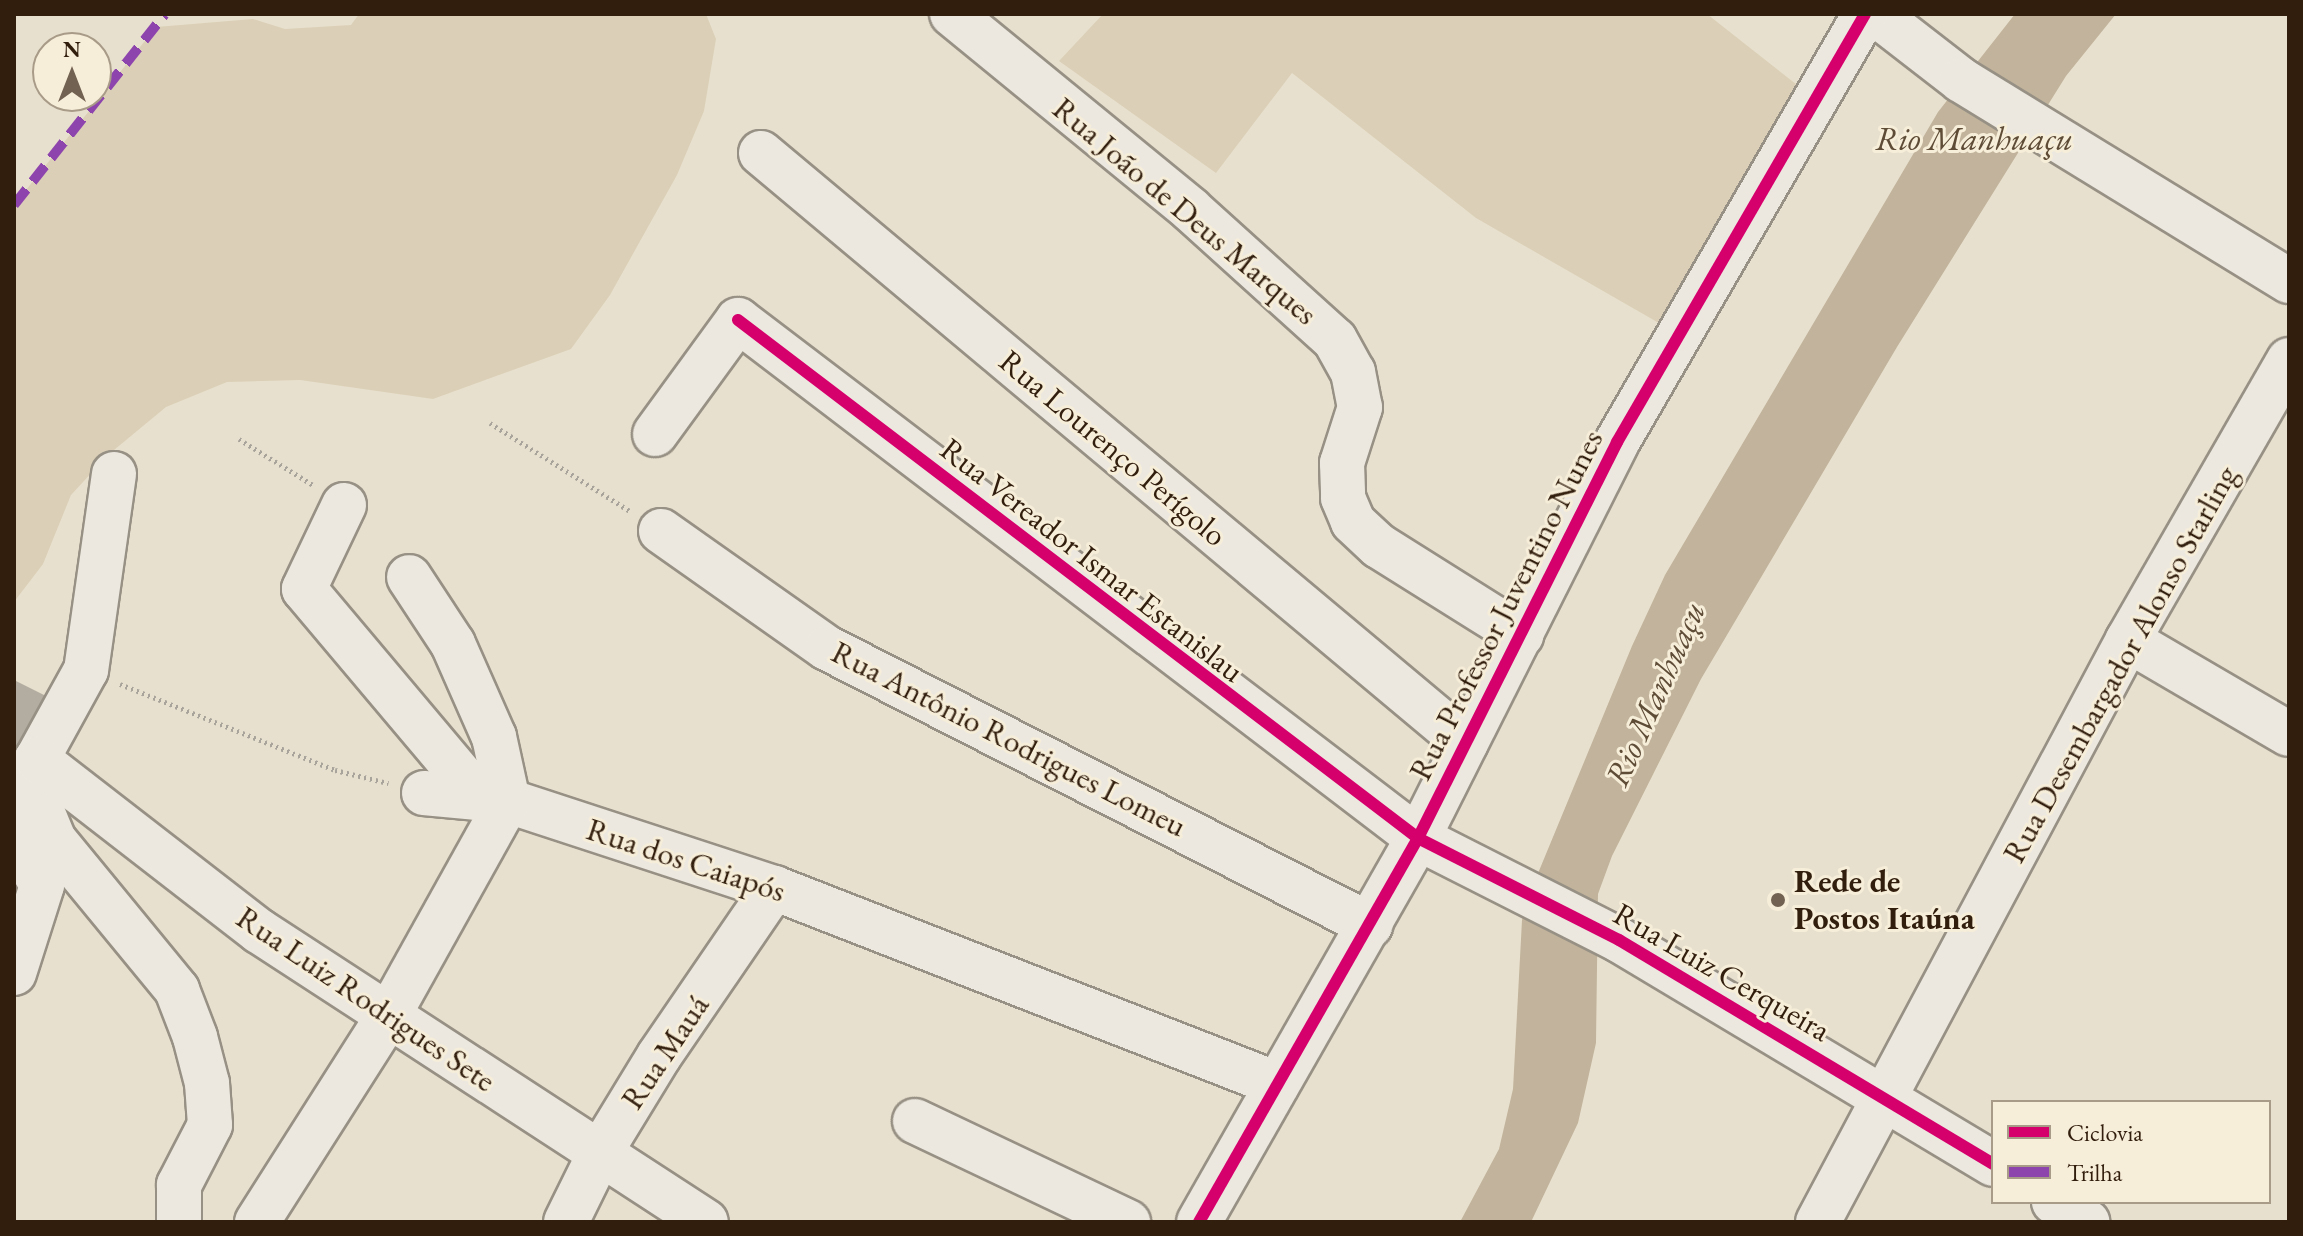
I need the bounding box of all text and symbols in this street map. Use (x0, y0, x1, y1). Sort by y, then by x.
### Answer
north arrow (32, 32, 112, 112)
text: N (63, 35, 81, 64)
street label: Rua João de Deus Marques (1045, 89, 1325, 333)
water label: Rio Manhuaçu (1875, 119, 2073, 159)
street label: Rua Lourenço Perígolo (992, 342, 1234, 554)
street label: Rua Professor Juventino Nunes (1401, 424, 1611, 786)
street label: Rua Vereador Ismar Estanislau (933, 430, 1251, 690)
street label: Rua Desembargador Alonso Starling (1995, 459, 2245, 869)
water label: Rio Manhuaçu (1596, 595, 1714, 793)
street label: Rua Antônio Rodrigues Lomeu (825, 633, 1193, 845)
street label: Rua dos Caiapós (582, 810, 790, 910)
place label: Rede de Postos Itaúna (1794, 863, 1975, 938)
marker: Rede de Postos Itaúna (1769, 891, 1787, 909)
street label: Rua Luiz Cerqueira (1607, 894, 1837, 1050)
street label: Rua Luiz Rodrigues Sete (229, 898, 503, 1100)
street label: Rua Mauá (613, 988, 717, 1116)
legend (1991, 1100, 2271, 1204)
text: Ciclovia (2067, 1117, 2143, 1148)
text: Trilha (2067, 1157, 2122, 1188)

